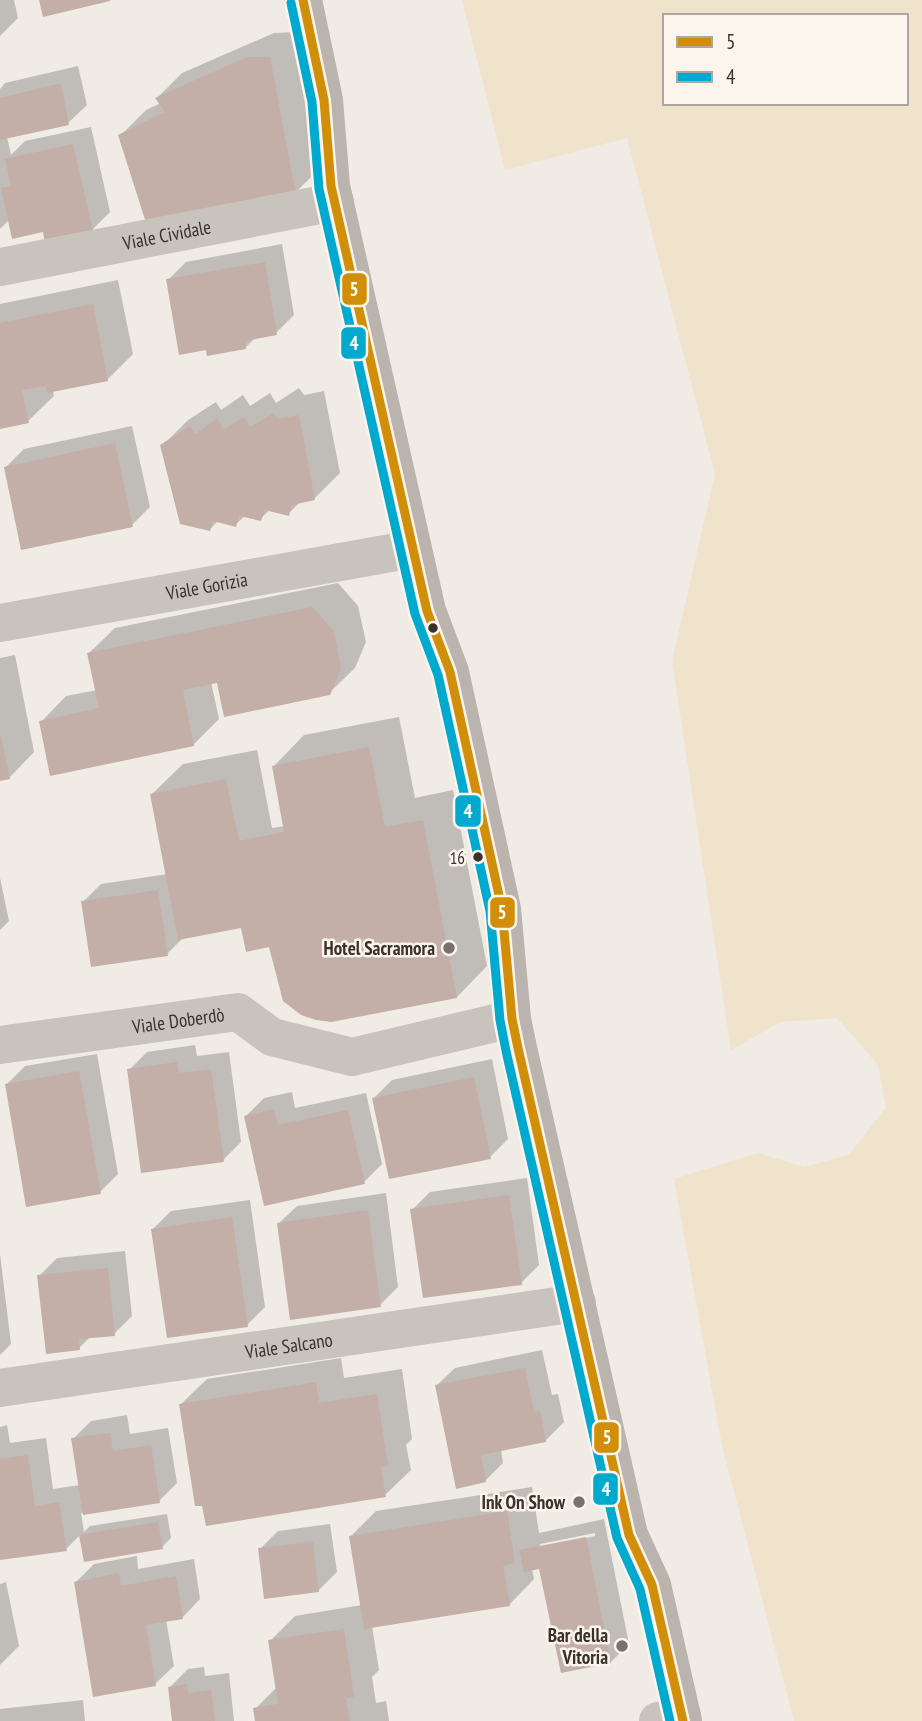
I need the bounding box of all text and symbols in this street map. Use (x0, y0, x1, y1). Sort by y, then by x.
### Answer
legend (663, 14, 908, 105)
text: 5 (726, 28, 735, 55)
text: 4 (726, 63, 736, 90)
street label: Viale Cividale (120, 214, 213, 255)
line badge: 5 (341, 272, 368, 306)
text: 5 (349, 277, 359, 301)
line badge: 4 (340, 326, 367, 360)
text: 4 (349, 331, 359, 355)
street label: Viale Gorizia (163, 567, 249, 605)
unlabelled marker (426, 621, 440, 635)
line badge: 4 (454, 794, 482, 828)
text: 4 (463, 799, 473, 823)
place label: 16 (450, 847, 465, 869)
marker: 16 (471, 850, 485, 864)
line badge: 5 (489, 896, 516, 929)
text: 5 (497, 900, 507, 924)
place label: Hotel Sacramora (324, 936, 435, 960)
marker: Hotel Sacramora (441, 940, 457, 956)
street label: Viale Doberdò (130, 1002, 226, 1039)
street label: Viale Salcano (243, 1327, 334, 1364)
line badge: 5 (593, 1421, 620, 1454)
text: 5 (602, 1425, 612, 1449)
line badge: 4 (592, 1472, 619, 1506)
text: 4 (601, 1477, 611, 1501)
place label: Ink On Show (481, 1490, 566, 1514)
marker: Ink On Show (571, 1494, 587, 1510)
place label: Bar della Vitoria (548, 1623, 608, 1669)
marker: Bar della Vitoria (614, 1638, 630, 1654)

